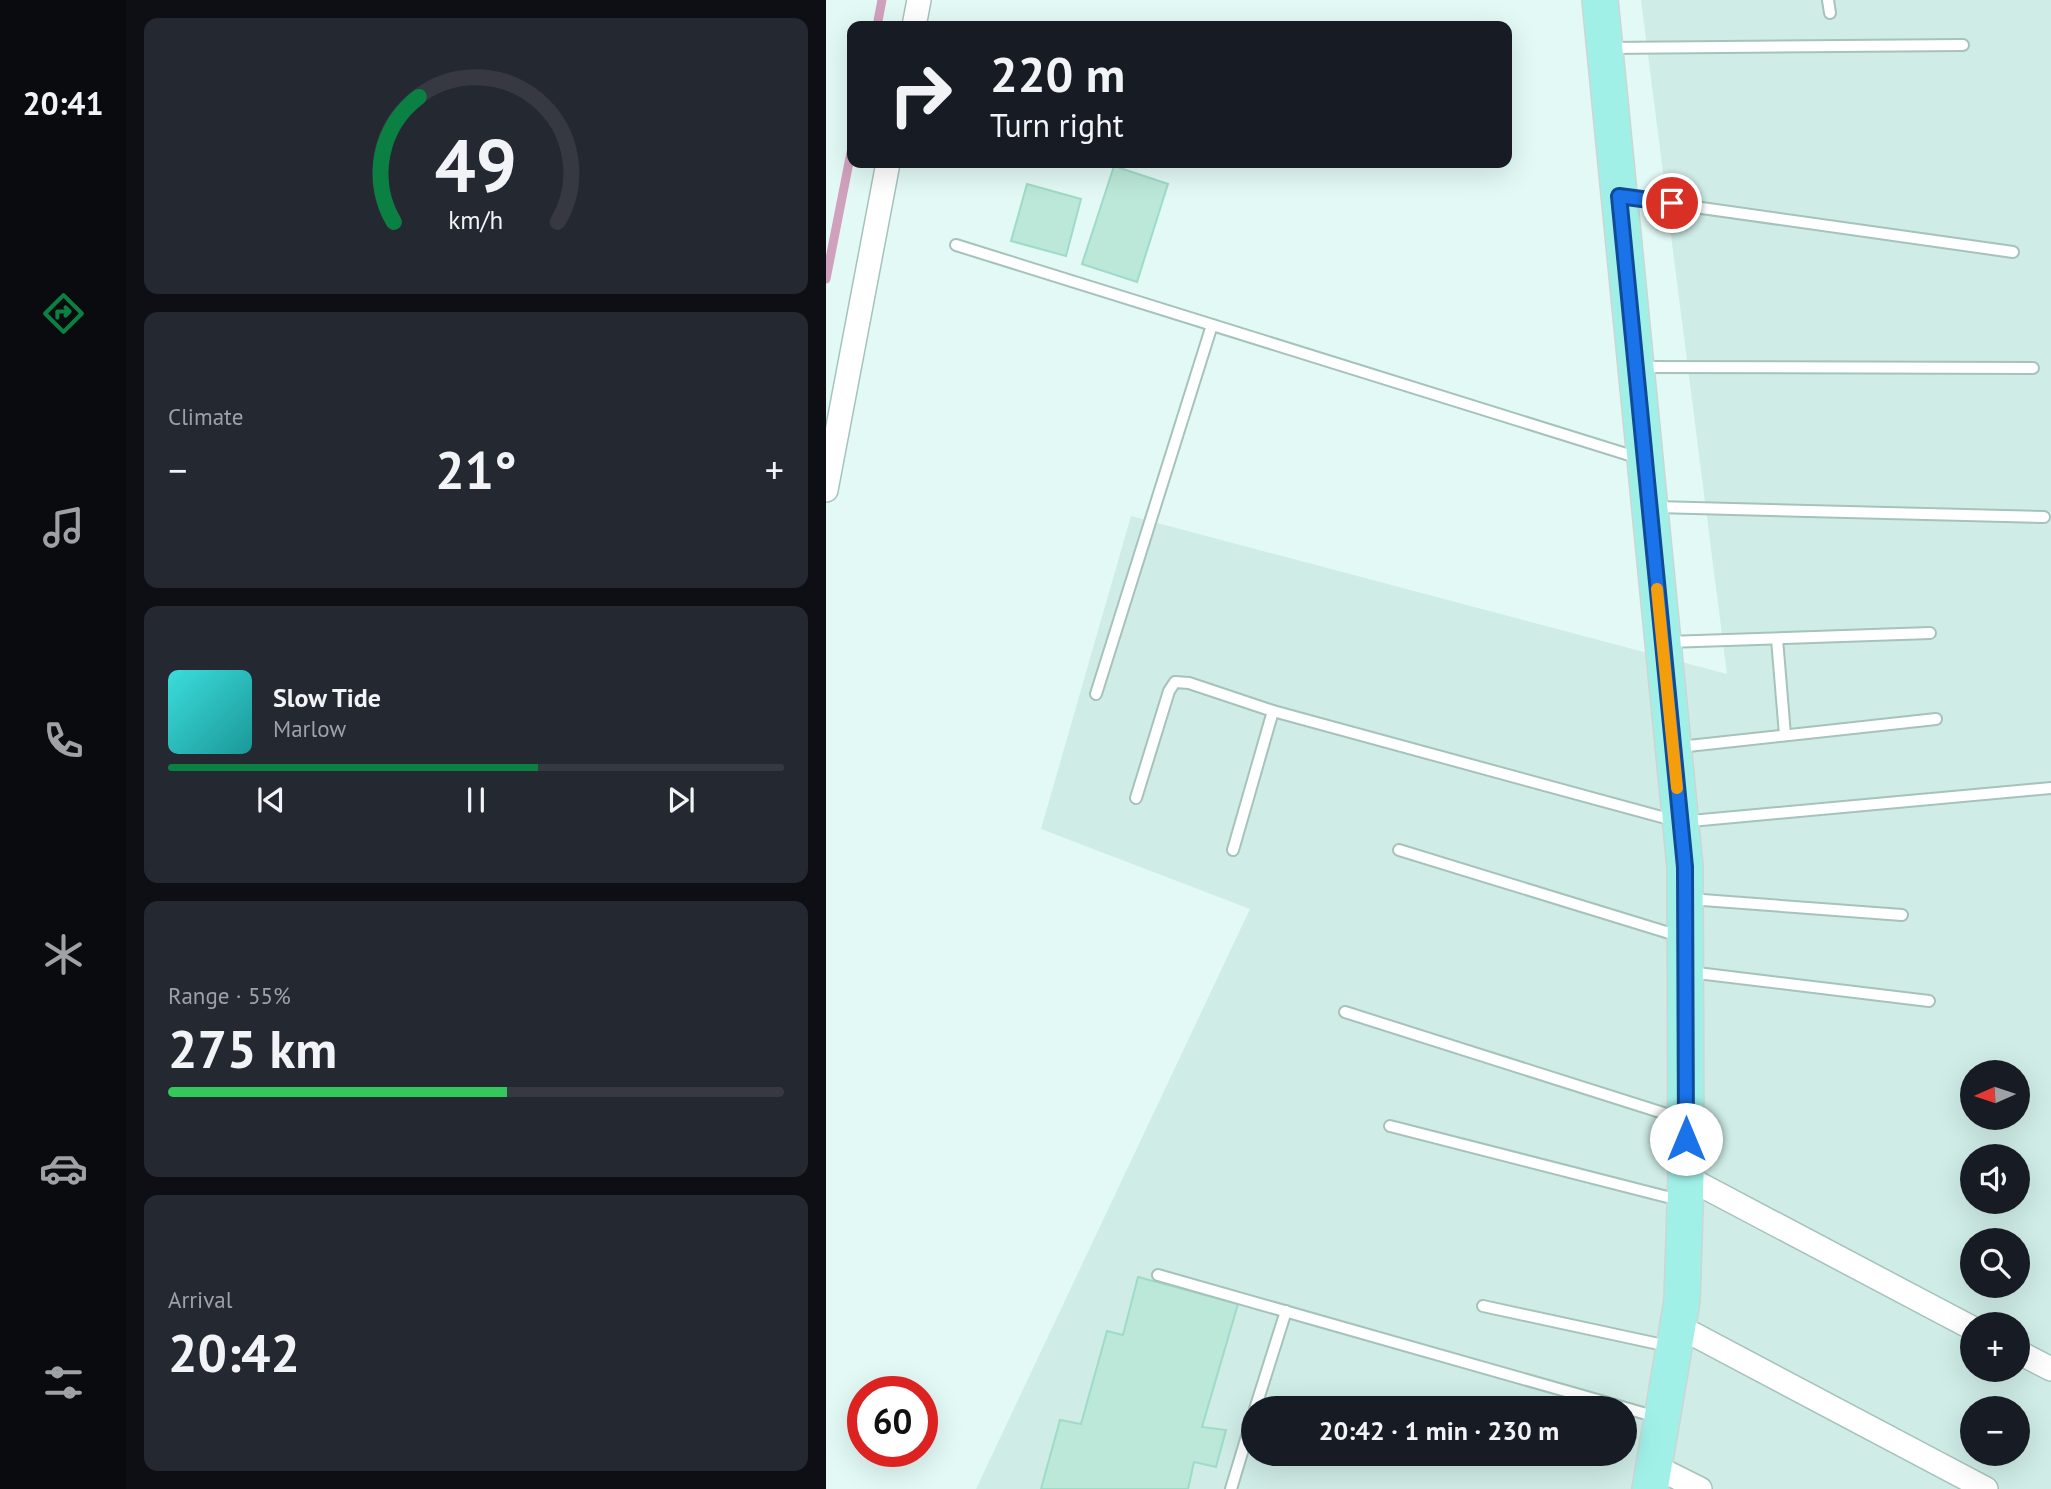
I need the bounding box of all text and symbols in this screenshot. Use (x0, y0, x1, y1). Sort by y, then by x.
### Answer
text: 220 m (990, 42, 1125, 106)
icon: right (875, 49, 966, 140)
text: 20:41 (22, 82, 104, 124)
text: Turn right (990, 104, 1124, 146)
text: 49 (435, 118, 517, 212)
pin (1642, 173, 1702, 233)
icon: arrive (1653, 184, 1691, 222)
text: km/h (449, 204, 503, 236)
icon: directions (39, 289, 88, 338)
text: Climate (168, 402, 243, 431)
text: 21° (435, 436, 517, 503)
text: − (168, 445, 187, 494)
text: + (765, 445, 784, 494)
icon: music (39, 503, 88, 552)
text: Slow Tide (273, 681, 381, 714)
text: Marlow (273, 714, 346, 743)
icon: phone (39, 716, 88, 765)
icon: previous (252, 781, 290, 819)
icon: pause (457, 781, 495, 819)
icon: next (662, 781, 700, 819)
icon: climate (39, 930, 88, 979)
text: Range · 55% (168, 981, 291, 1010)
text: 275 km (168, 1015, 337, 1082)
north arrow (1960, 1060, 2030, 1130)
map controls (1960, 1060, 2030, 1466)
position arrow (1649, 1102, 1723, 1176)
icon: car (39, 1144, 88, 1193)
button: sound (1960, 1144, 2030, 1214)
button: search (1960, 1228, 2030, 1298)
text: Arrival (168, 1285, 232, 1314)
button: + (1960, 1312, 2030, 1382)
text: 20:42 (168, 1319, 300, 1386)
icon: filters (39, 1358, 88, 1407)
speed limit sign: 60 (847, 1376, 938, 1467)
button: − (1960, 1396, 2030, 1466)
text: 20:42 · 1 min · 230 m (1319, 1414, 1559, 1447)

